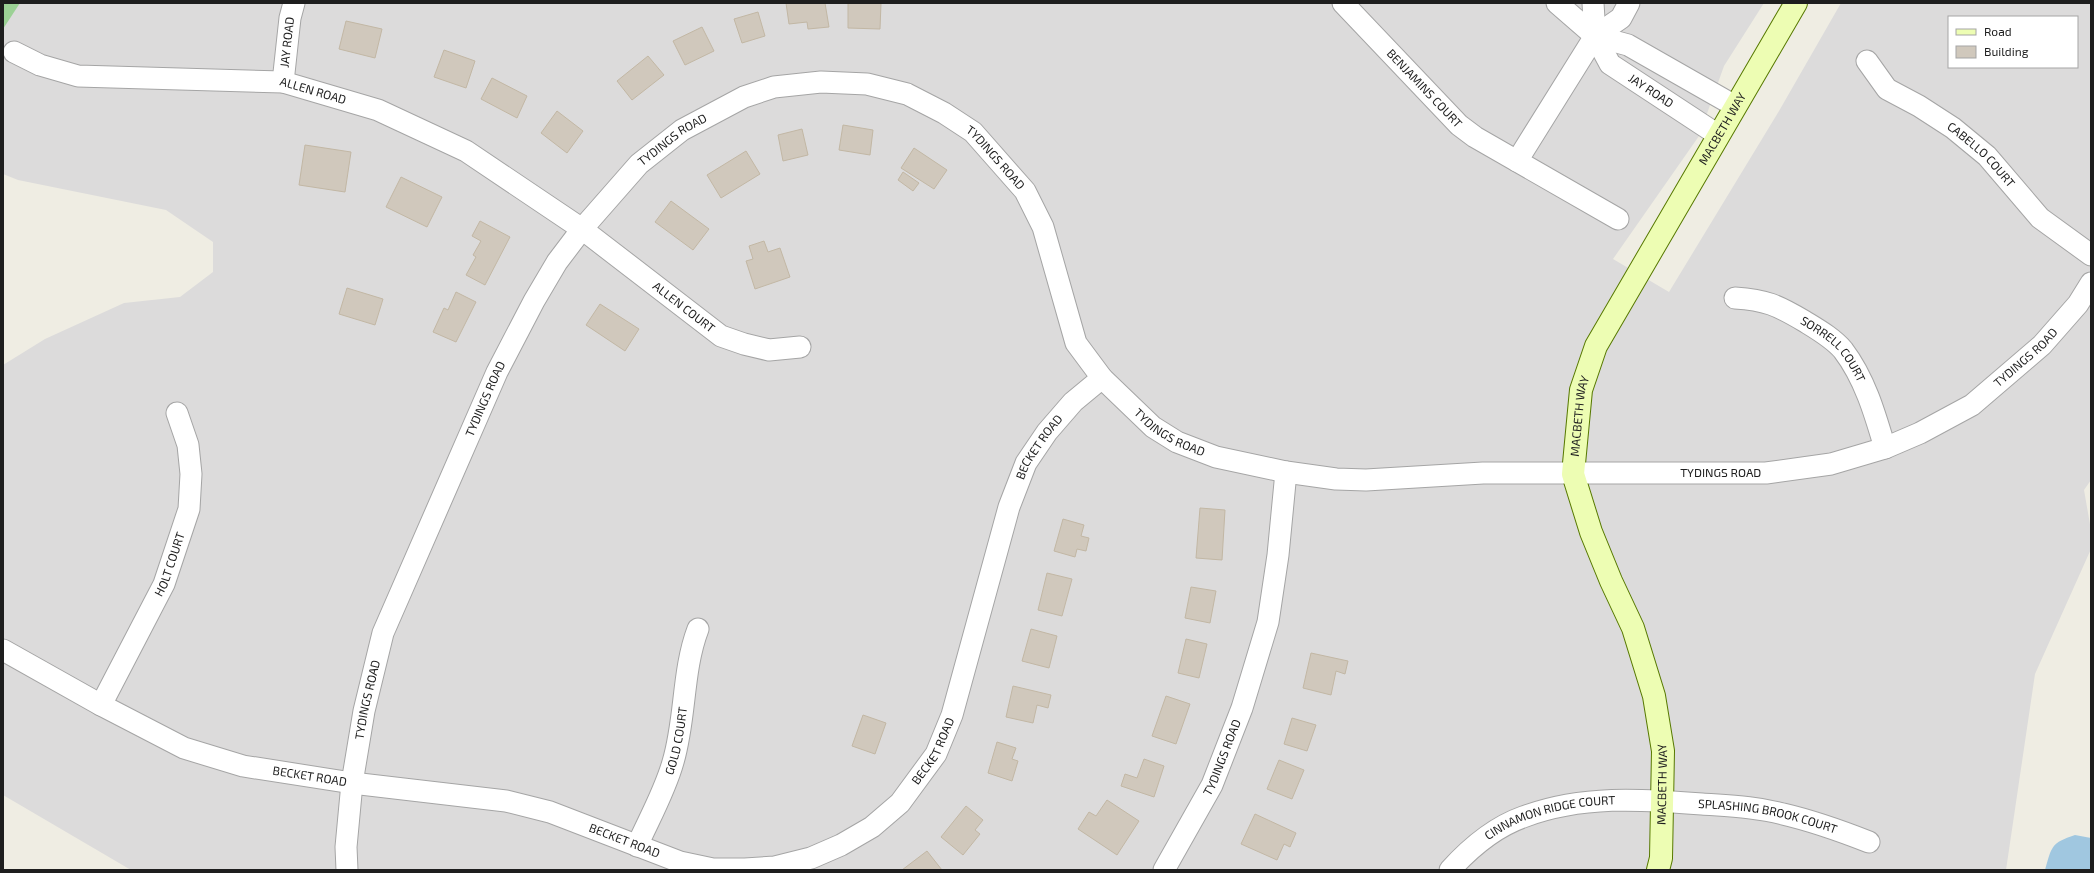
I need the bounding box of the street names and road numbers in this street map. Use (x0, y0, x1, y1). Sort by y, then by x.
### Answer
street label: JAY ROAD (277, 16, 296, 68)
street label: BENJAMINS COURT (1385, 46, 1466, 130)
street label: JAY ROAD (1626, 70, 1677, 110)
street label: ALLEN ROAD (278, 73, 348, 106)
street label: MACBETH WAY (1695, 90, 1748, 167)
street label: TYDINGS ROAD (635, 110, 709, 168)
street label: CABELLO COURT (1945, 118, 2018, 190)
street label: TYDINGS ROAD (964, 122, 1028, 192)
street label: ALLEN COURT (650, 278, 718, 335)
street label: SORRELL COURT (1798, 313, 1869, 384)
street label: TYDINGS ROAD (1990, 325, 2060, 389)
street label: TYDINGS ROAD (462, 358, 508, 439)
street label: MACBETH WAY (1567, 374, 1591, 457)
street label: TYDINGS ROAD (1132, 405, 1207, 458)
street label: BECKET ROAD (1012, 411, 1065, 481)
street label: TYDINGS ROAD (1680, 465, 1761, 479)
street label: HOLT COURT (151, 530, 187, 598)
street label: TYDINGS ROAD (351, 658, 382, 740)
street label: GOLD COURT (661, 706, 689, 776)
street label: BECKET ROAD (908, 715, 956, 787)
street label: TYDINGS ROAD (1200, 717, 1243, 798)
street label: MACBETH WAY (1654, 743, 1669, 825)
street label: BECKET ROAD (272, 763, 348, 788)
street label: CINNAMON RIDGE COURT (1481, 792, 1616, 842)
street label: SPLASHING BROOK COURT (1698, 796, 1839, 836)
street label: BECKET ROAD (587, 820, 662, 860)

